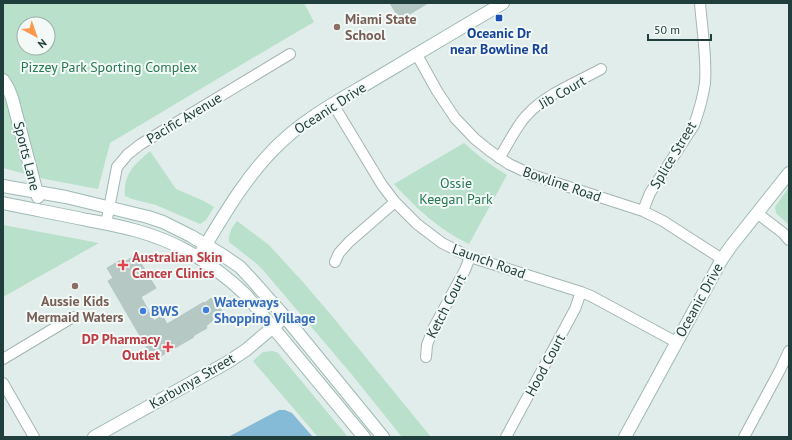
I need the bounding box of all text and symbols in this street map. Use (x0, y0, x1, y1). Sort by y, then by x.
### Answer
place label: Miami State School (345, 10, 417, 44)
marker: Oceanic Dr near Bowline Rd (494, 13, 504, 23)
north arrow (16, 16, 56, 56)
scale bar (648, 16, 711, 42)
marker: Miami State School (332, 22, 342, 32)
text: 50 m (654, 22, 680, 37)
place label: Oceanic Dr near Bowline Rd (450, 24, 548, 58)
text: N (35, 36, 50, 51)
park label: Pizzey Park Sporting Complex (21, 58, 197, 76)
street label: Jib Court (534, 71, 589, 113)
street label: Oceanic Drive (291, 78, 369, 138)
street label: Pacific Avenue (143, 88, 225, 148)
street label: Splice Street (646, 118, 700, 192)
street label: Sports Lane (10, 119, 44, 193)
street label: Bowline Road (520, 162, 604, 206)
park label: Ossie Keegan Park (419, 174, 493, 208)
street label: Launch Road (450, 239, 528, 283)
place label: Australian Skin Cancer Clinics (132, 248, 222, 282)
marker: Australian Skin Cancer Clinics (117, 259, 129, 271)
street label: Oceanic Drive (671, 260, 727, 340)
street label: Ketch Court (422, 271, 470, 341)
marker: Aussie Kids Mermaid Waters (70, 281, 80, 291)
place label: Aussie Kids Mermaid Waters (26, 292, 124, 326)
place label: Waterways Shopping Village (214, 293, 316, 327)
place label: BWS (151, 302, 179, 320)
marker: Waterways Shopping Village (201, 305, 211, 315)
marker: BWS (138, 306, 148, 316)
place label: DP Pharmacy Outlet (82, 330, 160, 364)
street label: Hood Court (521, 330, 569, 399)
marker: DP Pharmacy Outlet (163, 342, 173, 352)
street label: Karbunya Street (146, 349, 238, 413)

